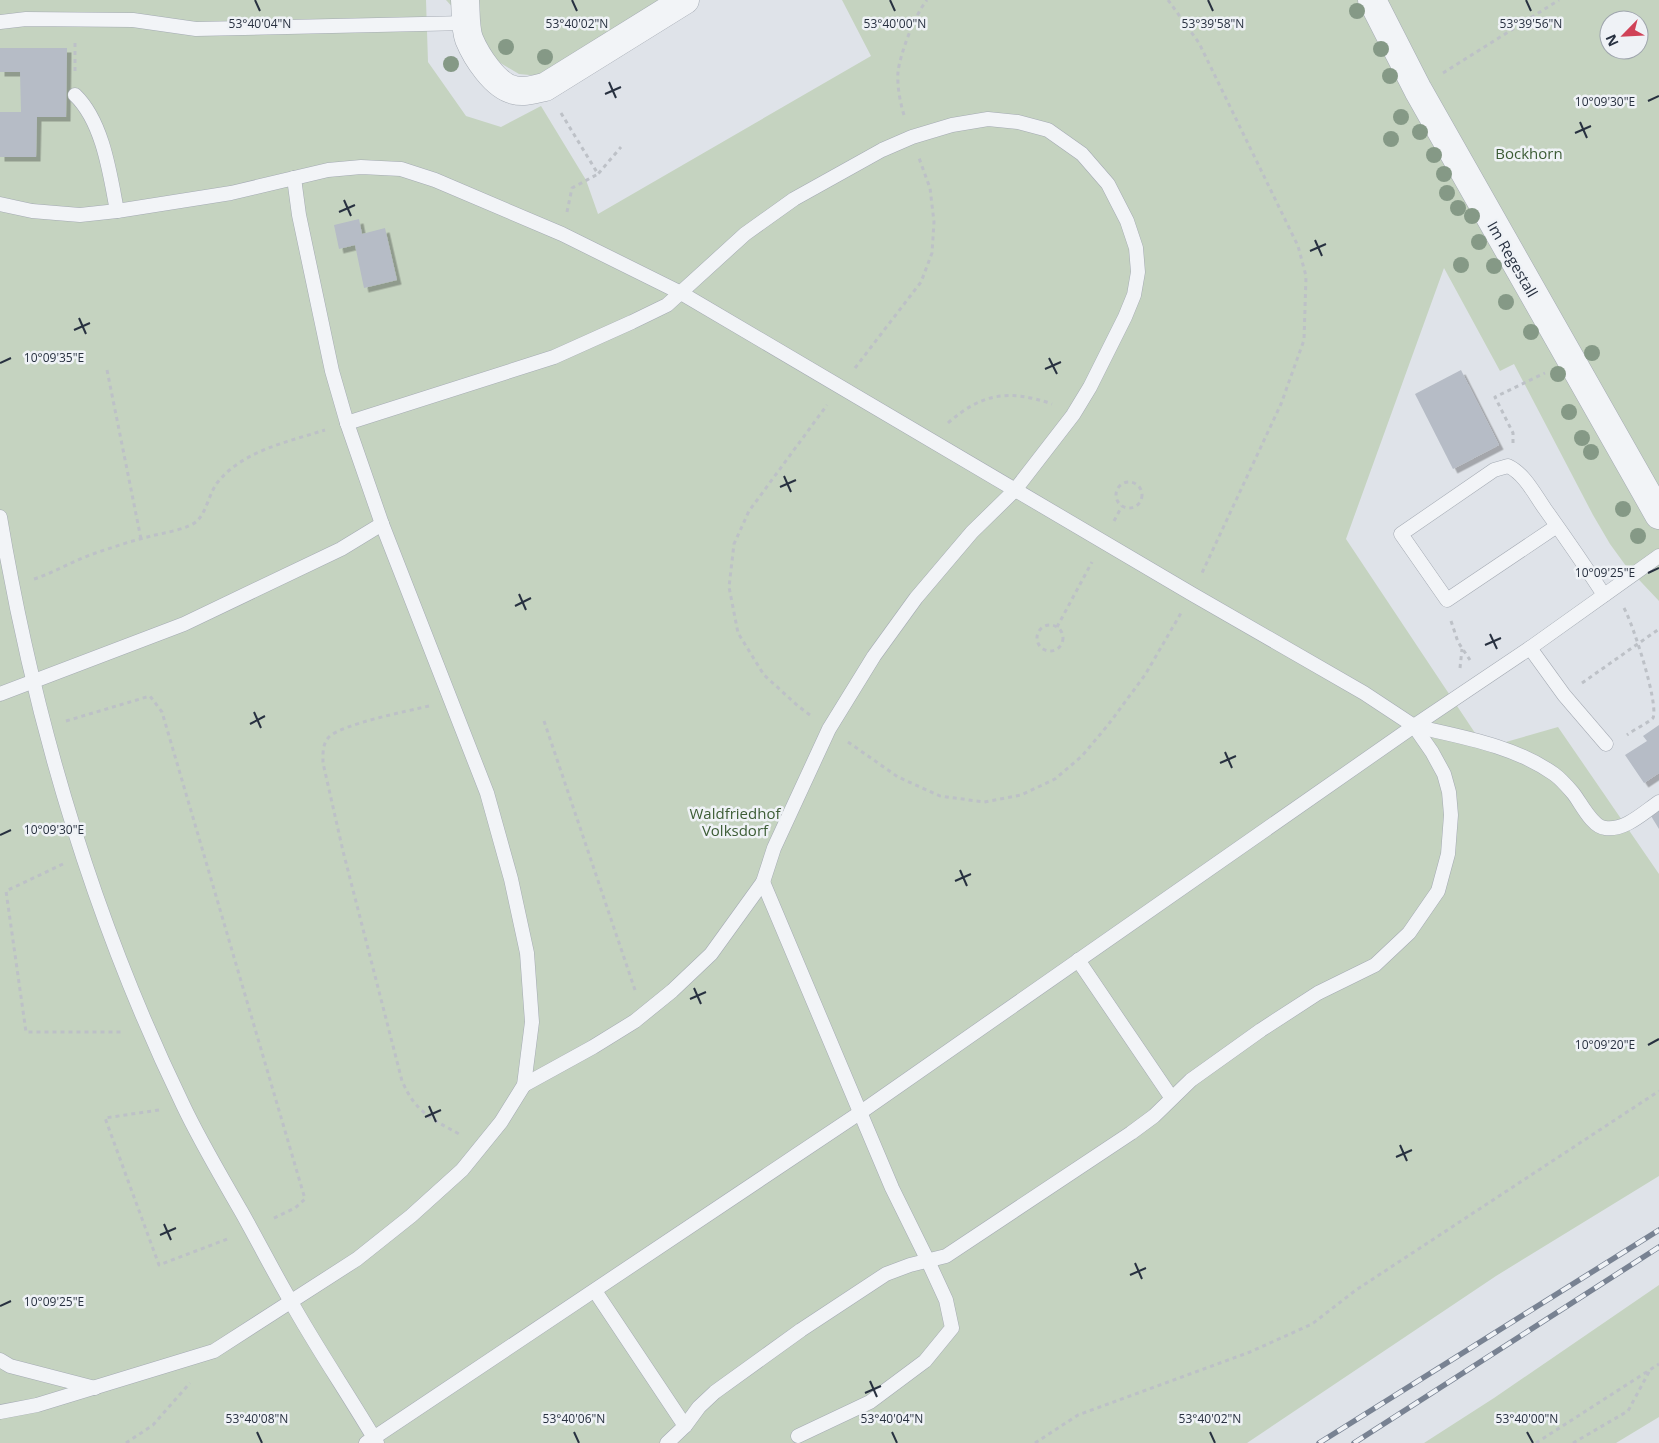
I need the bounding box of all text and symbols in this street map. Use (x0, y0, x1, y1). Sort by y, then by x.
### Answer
north arrow (1599, 10, 1649, 60)
text: 53°40'04"N (229, 15, 291, 32)
text: 53°40'02"N (546, 15, 608, 32)
text: 53°40'00"N (864, 15, 926, 32)
text: 53°39'58"N (1182, 15, 1244, 32)
text: 53°39'56"N (1500, 15, 1562, 32)
text: N (1601, 31, 1623, 50)
text: 10°09'30"E (1575, 93, 1635, 110)
park label: Bockhorn (1495, 143, 1563, 163)
street label: Im Regestall (1483, 217, 1543, 301)
text: 10°09'35"E (24, 349, 84, 366)
text: 10°09'25"E (1575, 564, 1635, 581)
park label: Waldfriedhof Volksdorf (690, 803, 781, 840)
text: 10°09'30"E (24, 821, 84, 838)
text: 10°09'20"E (1575, 1036, 1635, 1053)
text: 10°09'25"E (24, 1293, 84, 1310)
text: 53°40'08"N (226, 1410, 288, 1427)
text: 53°40'06"N (543, 1410, 605, 1427)
text: 53°40'04"N (861, 1410, 923, 1427)
text: 53°40'02"N (1179, 1410, 1241, 1427)
text: 53°40'00"N (1496, 1410, 1558, 1427)

